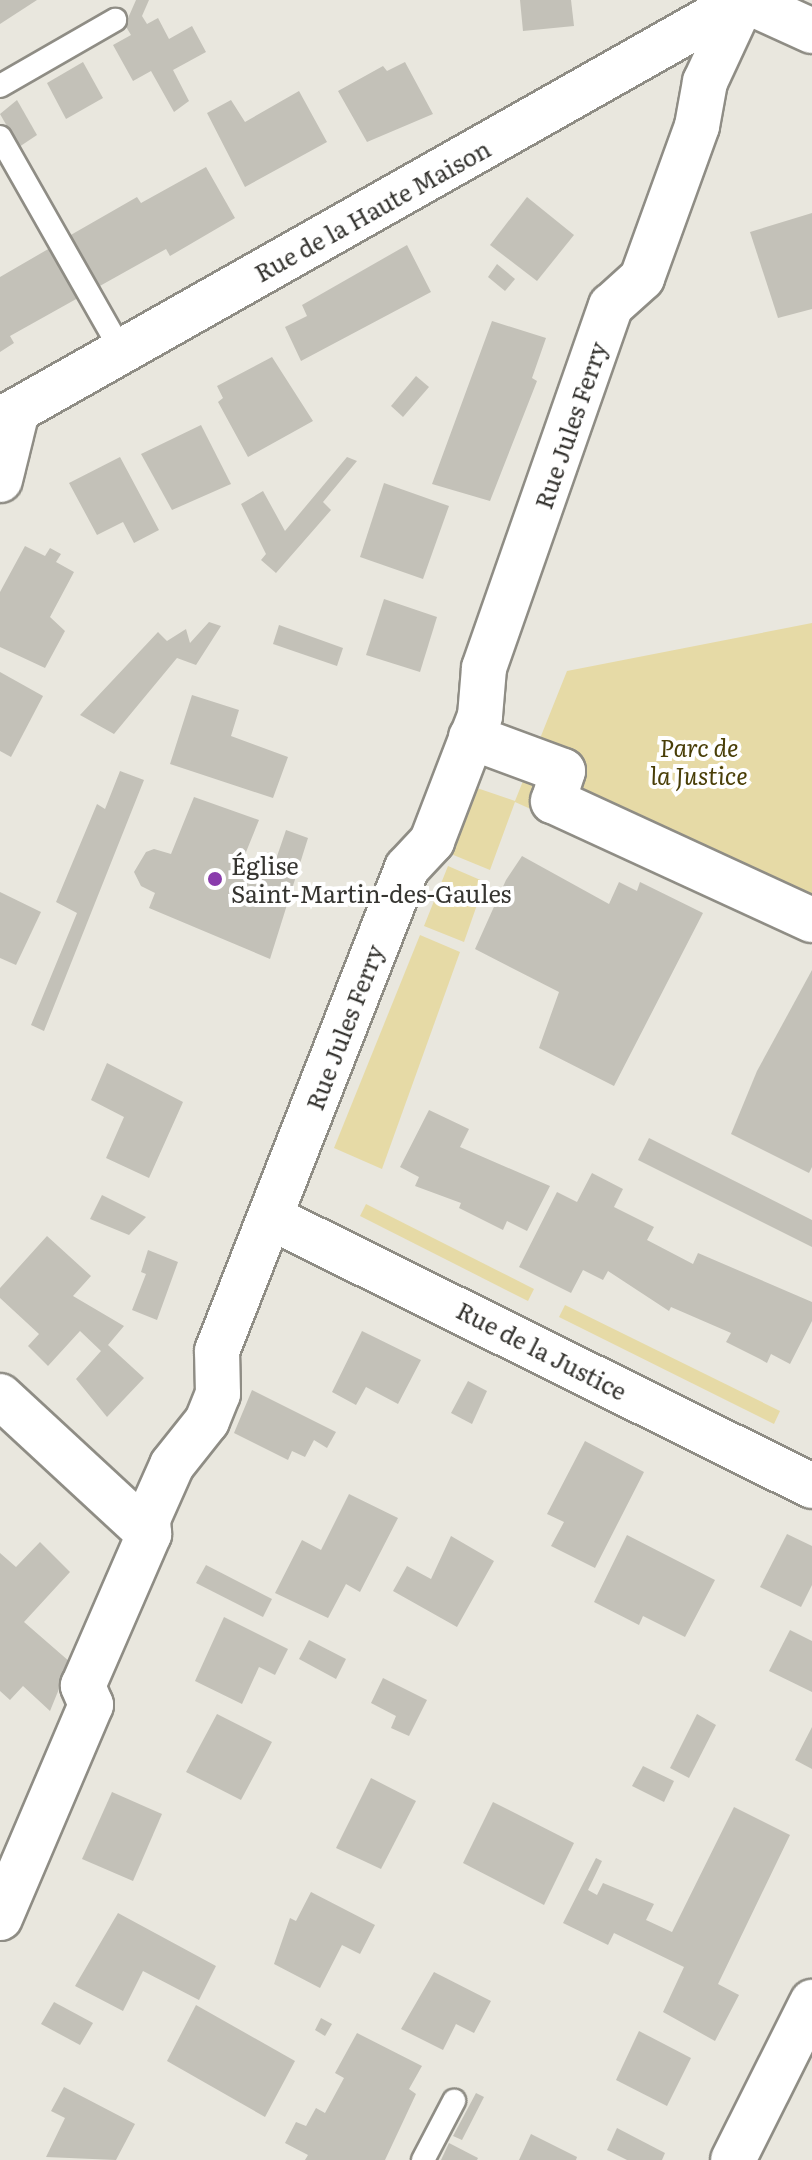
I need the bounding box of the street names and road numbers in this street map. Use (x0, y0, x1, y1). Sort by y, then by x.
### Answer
street label: Rue de la Haute Maison (249, 133, 495, 287)
street label: Rue Jules Ferry (528, 338, 612, 512)
street label: Rue Jules Ferry (299, 940, 389, 1114)
street label: Rue de la Justice (452, 1295, 632, 1405)

